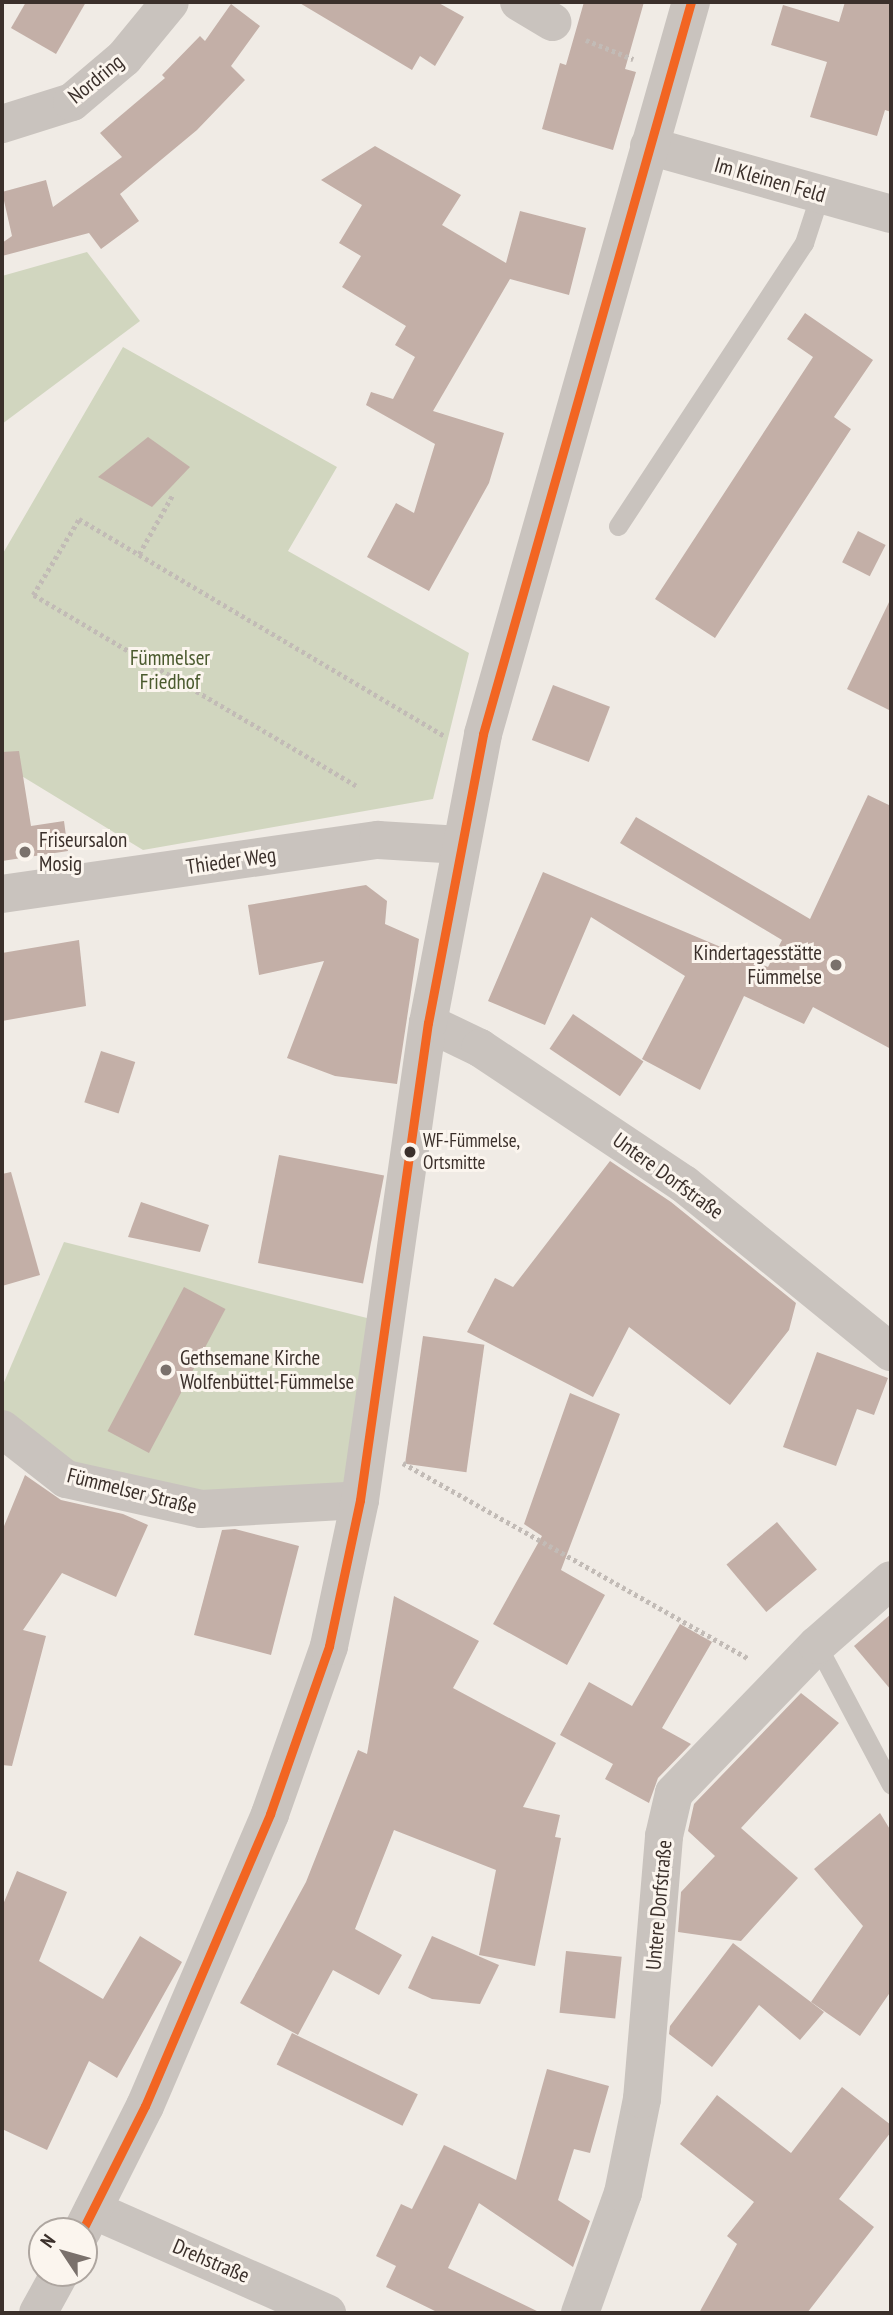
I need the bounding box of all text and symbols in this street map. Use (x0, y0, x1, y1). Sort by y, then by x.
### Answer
street label: Nordring (63, 49, 129, 109)
street label: Im Kleinen Feld (712, 152, 828, 208)
park label: Fümmelser Friedhof (130, 645, 210, 695)
place label: Friseursalon Mosig (39, 827, 127, 877)
street label: Thieder Weg (184, 842, 278, 880)
marker: Friseursalon Mosig (17, 844, 33, 860)
place label: Kindertagesstätte Fümmelse (694, 940, 822, 990)
marker: Kindertagesstätte Fümmelse (828, 957, 844, 973)
street label: Untere Dorfstraße (608, 1127, 728, 1225)
place label: WF-Fümmelse, Ortsmitte (423, 1130, 520, 1174)
marker: WF-Fümmelse, Ortsmitte (403, 1145, 417, 1159)
place label: Gethsemane Kirche Wolfenbüttel-Fümmelse (180, 1345, 354, 1395)
marker: Gethsemane Kirche Wolfenbüttel-Fümmelse (158, 1362, 174, 1378)
street label: Fümmelser Straße (65, 1463, 199, 1519)
street label: Untere Dorfstraße (641, 1839, 677, 1971)
north arrow (28, 2217, 98, 2287)
text: N (35, 2230, 60, 2252)
street label: Drehstraße (169, 2234, 253, 2288)

